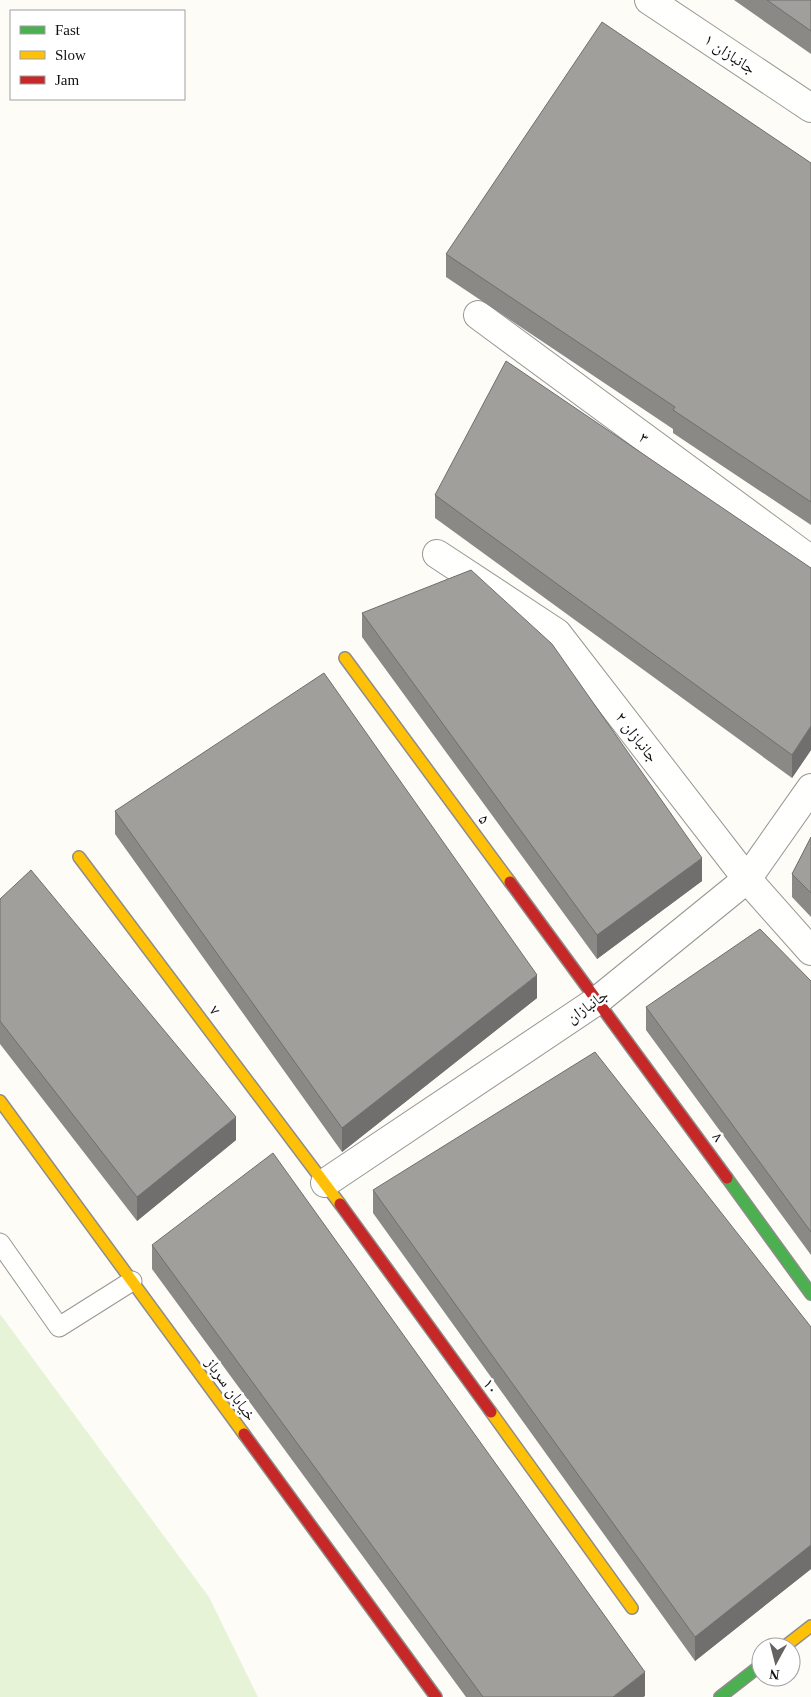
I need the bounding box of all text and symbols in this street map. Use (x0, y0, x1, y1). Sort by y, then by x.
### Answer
legend (10, 10, 185, 100)
text: Fast (55, 22, 81, 38)
street label: جانبازان ۱ (700, 31, 759, 79)
text: Slow (55, 47, 86, 63)
text: Jam (55, 72, 79, 88)
street label: ۳ (636, 429, 652, 447)
street label: جانبازان ۲ (611, 709, 662, 766)
street label: ۵ (475, 811, 493, 827)
street label: جانبازان (563, 986, 612, 1028)
street label: ۷ (206, 1002, 224, 1018)
street label: ۸ (709, 1129, 727, 1145)
street label: خیابان سرباز (200, 1353, 259, 1425)
street label: ۱۰ (480, 1375, 502, 1397)
north arrow (751, 1637, 801, 1687)
text: N (769, 1666, 780, 1682)

